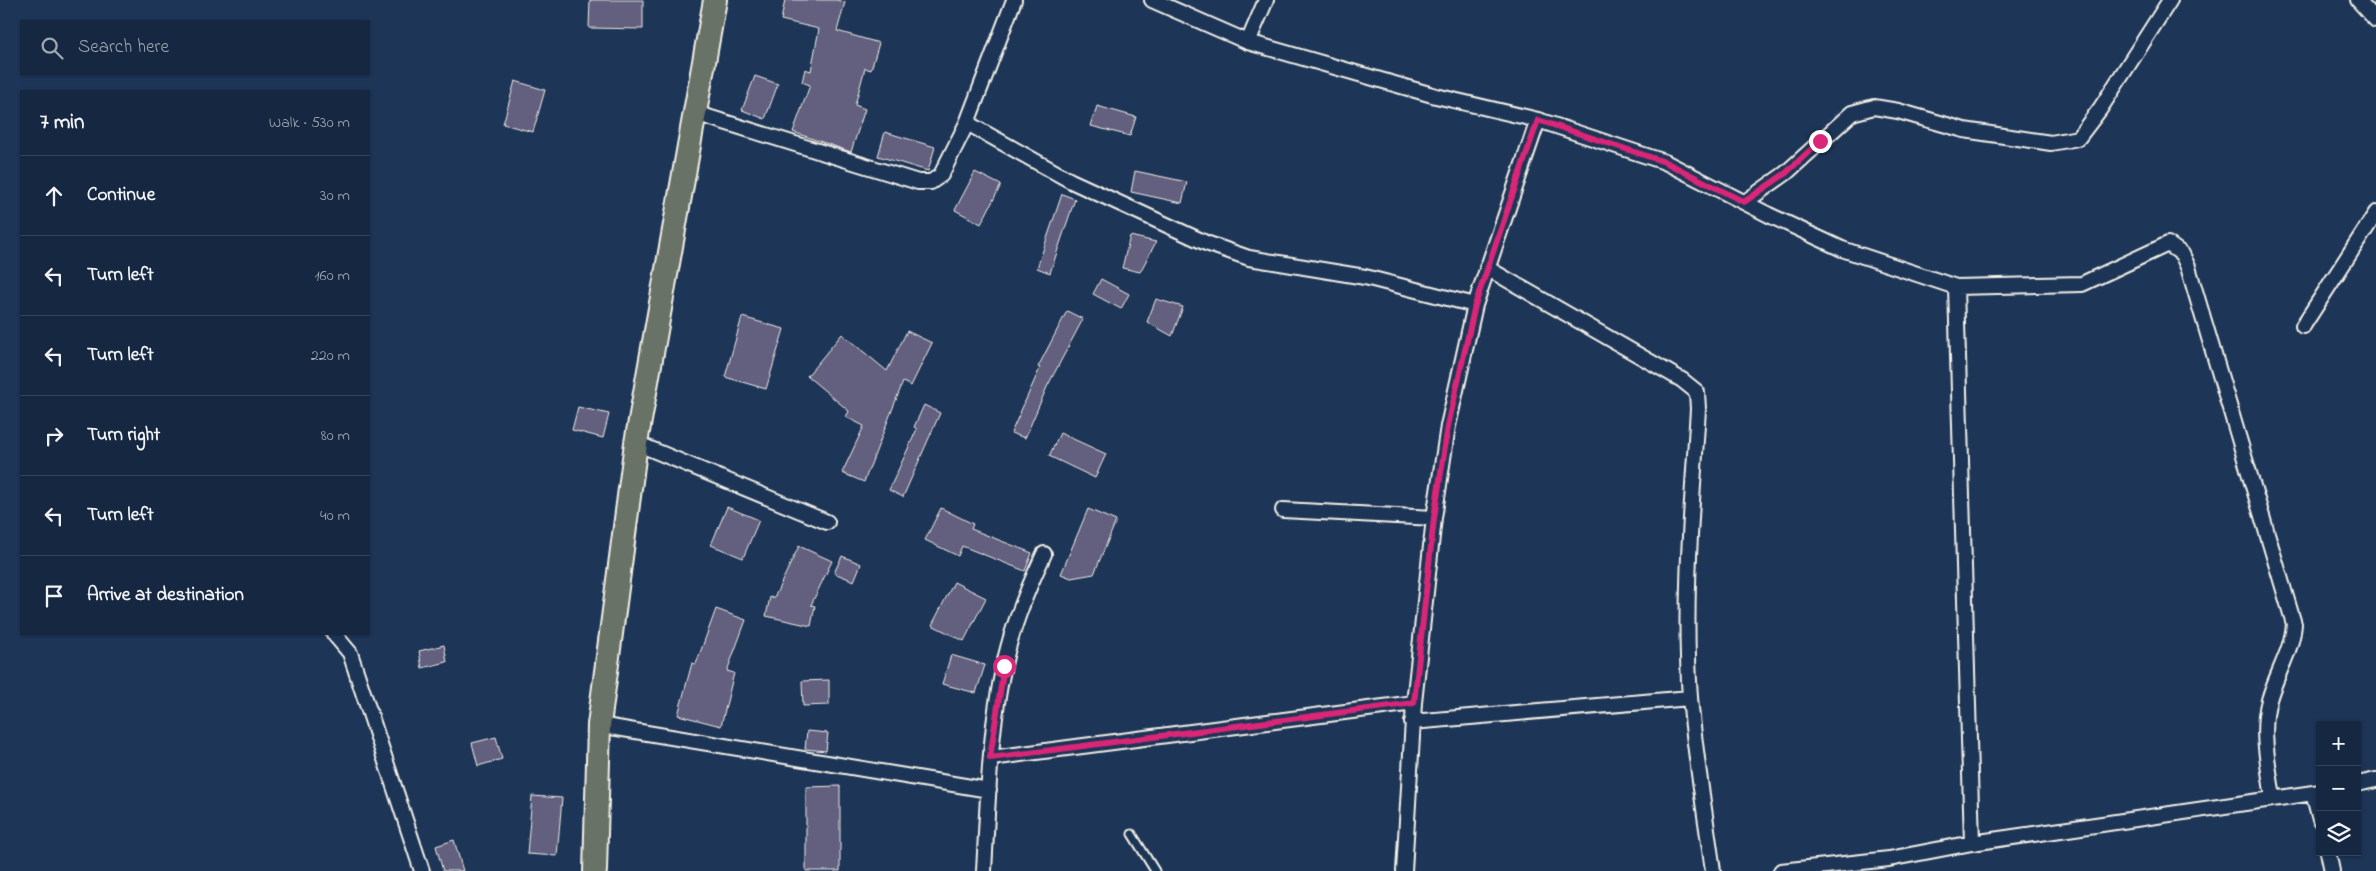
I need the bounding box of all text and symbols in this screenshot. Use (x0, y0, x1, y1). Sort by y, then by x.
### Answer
search box (20, 20, 370, 75)
icon: search (38, 34, 66, 62)
text: Search here (78, 34, 169, 61)
text: 7 min (40, 108, 84, 138)
text: Walk · 530 m (269, 111, 350, 135)
route end (1809, 130, 1832, 153)
icon: ahead (40, 182, 68, 210)
text: Continue (87, 182, 155, 209)
text: 30 m (320, 184, 350, 208)
icon: left (40, 262, 68, 290)
text: Turn left (87, 262, 154, 289)
text: 160 m (315, 264, 350, 288)
icon: left (40, 342, 68, 370)
text: Turn left (87, 342, 154, 369)
text: 220 m (311, 344, 350, 368)
icon: right (40, 422, 68, 450)
text: Turn right (87, 422, 160, 449)
text: 80 m (321, 424, 350, 448)
icon: left (40, 502, 68, 530)
text: Turn left (87, 502, 154, 529)
text: 40 m (320, 504, 350, 528)
icon: arrive (40, 582, 68, 610)
text: Arrive at destination (87, 582, 244, 609)
route start (993, 655, 1016, 678)
map controls (2316, 721, 2361, 856)
button: + (2316, 721, 2361, 766)
button: − (2316, 766, 2361, 811)
button: layers (2316, 811, 2361, 856)

